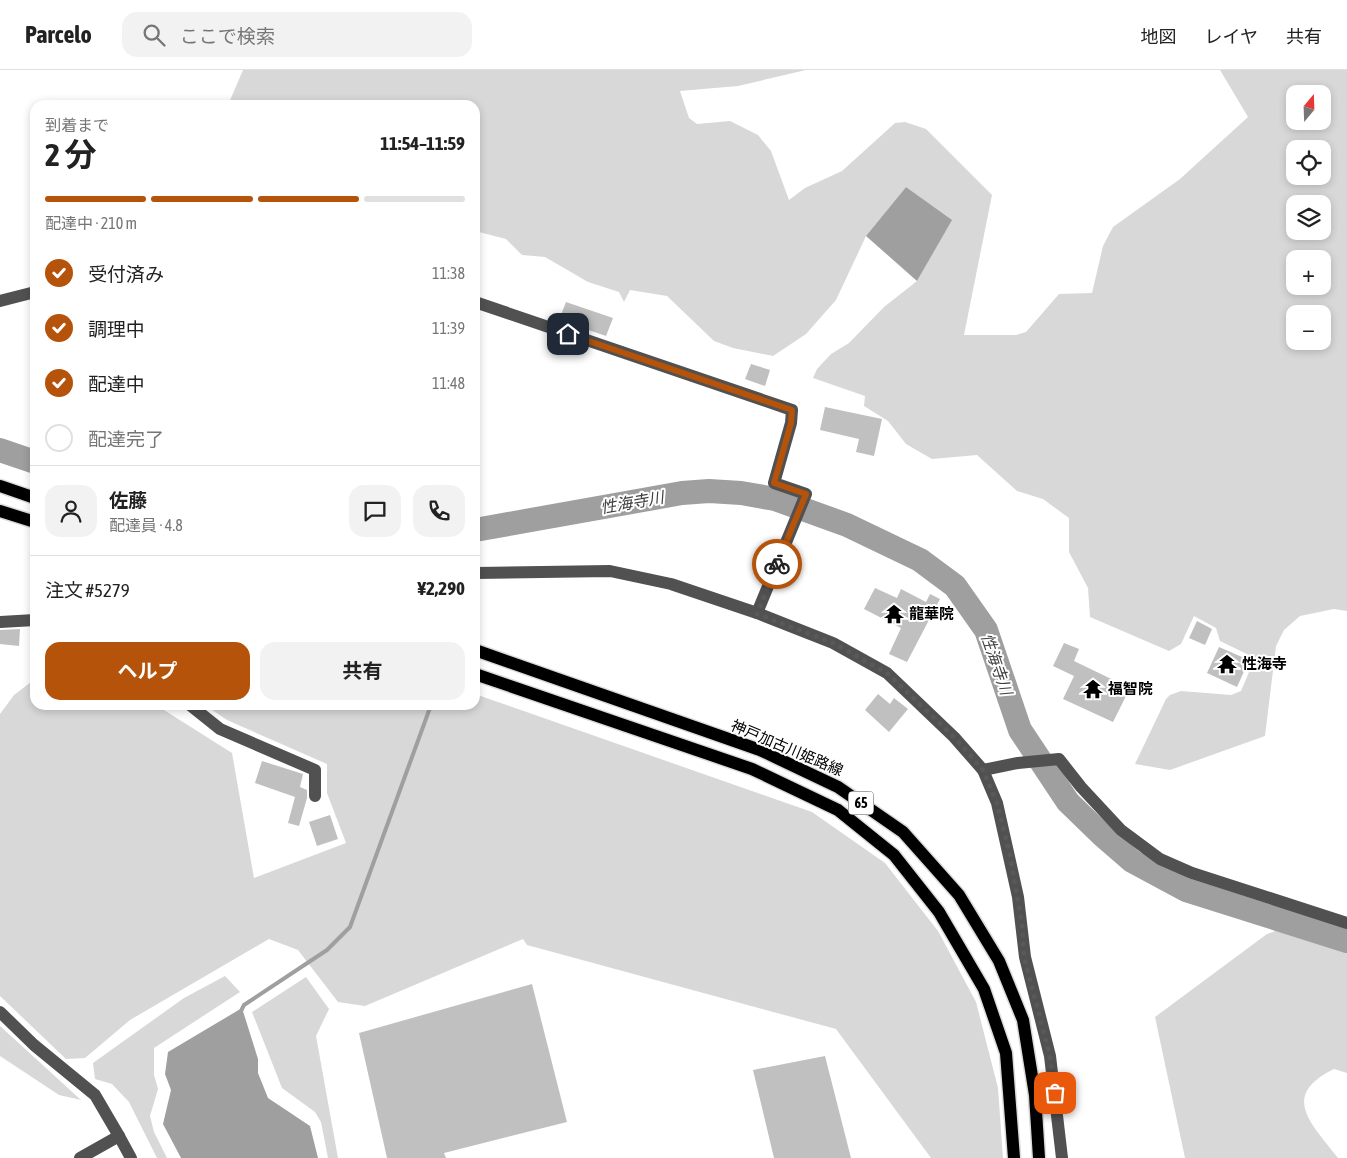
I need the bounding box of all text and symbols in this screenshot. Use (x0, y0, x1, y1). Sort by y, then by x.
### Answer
search box (122, 12, 472, 57)
text: Parcelo (25, 21, 92, 48)
icon: search (140, 21, 168, 49)
text: ここで検索 (180, 25, 275, 47)
text: 地図 (1141, 26, 1177, 47)
text: レイヤ (1205, 26, 1258, 47)
text: 共有 (1286, 26, 1322, 47)
north arrow (1286, 85, 1331, 130)
map controls (1286, 85, 1331, 350)
text: 到着まで (45, 116, 109, 134)
text: 11:54–11:59 (380, 132, 465, 154)
text: 2 分 (45, 136, 96, 173)
button: locate (1286, 140, 1331, 185)
button: layers (1286, 195, 1331, 240)
text: 配達中 · 210 m (45, 214, 137, 232)
button: + (1286, 250, 1331, 295)
icon: check (45, 259, 73, 287)
text: 受付済み (88, 263, 164, 285)
text: 11:38 (432, 264, 465, 282)
button: − (1286, 305, 1331, 350)
pin (547, 313, 589, 355)
icon: check (45, 314, 73, 342)
text: 調理中 (88, 318, 145, 340)
text: 11:39 (432, 319, 465, 337)
icon: home (554, 320, 582, 348)
icon: check (45, 369, 73, 397)
text: 配達中 (88, 373, 145, 395)
text: 11:48 (432, 374, 465, 392)
text: 配達完了 (88, 428, 164, 450)
button: person (45, 485, 97, 537)
button: chat (349, 485, 401, 537)
button: phone (413, 485, 465, 537)
water label: 性海寺川 (599, 487, 667, 516)
text: 佐藤 (109, 489, 147, 511)
text: 配達員 · 4.8 (109, 516, 183, 534)
courier (752, 539, 802, 589)
icon: bike (763, 550, 791, 578)
text: ¥2,290 (417, 577, 465, 599)
text: 注文 #5279 (45, 579, 130, 601)
temple icon: 龍華院 (883, 603, 905, 625)
place label: 龍華院 (909, 605, 954, 622)
water label: 性海寺川 (978, 631, 1017, 699)
button: ヘルプ (45, 642, 250, 700)
button: 共有 (260, 642, 465, 700)
temple icon: 性海寺 (1216, 653, 1238, 675)
place label: 性海寺 (1242, 655, 1287, 672)
temple icon: 福智院 (1082, 678, 1104, 700)
place label: 福智院 (1107, 680, 1153, 697)
street label: 神戸加古川姫路線 (729, 716, 846, 779)
road number: 65 (848, 791, 874, 814)
pin (1034, 1072, 1076, 1114)
icon: bag (1041, 1079, 1069, 1107)

